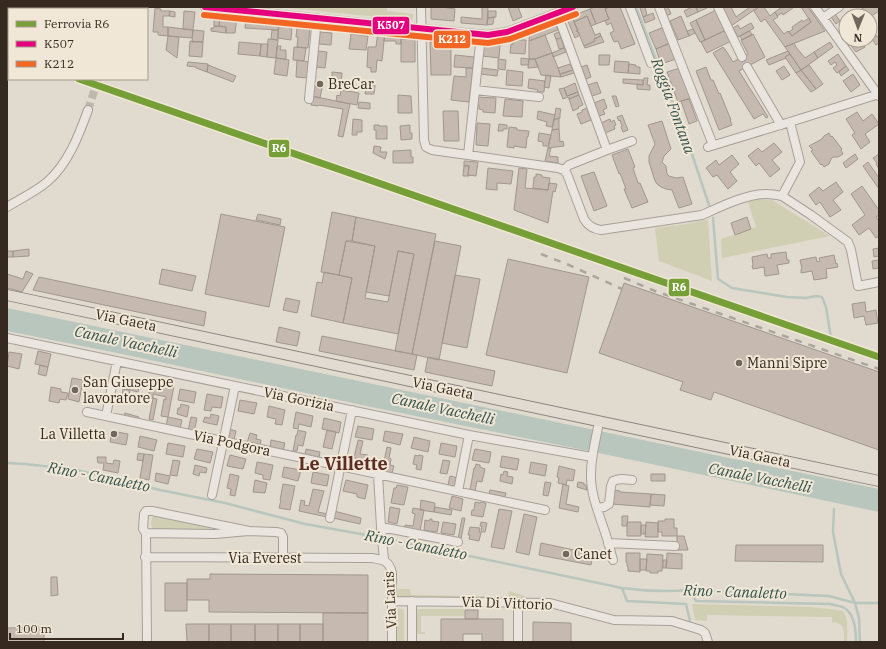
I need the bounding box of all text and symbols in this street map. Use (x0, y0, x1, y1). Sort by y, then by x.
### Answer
legend (8, 8, 148, 80)
north arrow (838, 8, 878, 48)
text: Ferrovia R6 (44, 16, 110, 31)
line badge: K507 (372, 16, 410, 35)
text: K507 (377, 18, 405, 32)
line badge: K212 (433, 30, 471, 49)
text: N (853, 31, 862, 45)
text: K212 (438, 32, 466, 46)
text: K507 (44, 36, 74, 51)
water label: Roggia Fontana (647, 54, 700, 157)
text: K212 (44, 56, 74, 71)
place label: BreCar (328, 75, 375, 93)
marker: BreCar (315, 79, 325, 89)
line badge: R6 (268, 139, 290, 158)
text: R6 (272, 141, 287, 155)
line badge: R6 (668, 278, 690, 297)
text: R6 (672, 280, 687, 294)
street label: Via Gaeta (94, 305, 159, 335)
water label: Canale Vacchelli (73, 321, 180, 362)
place label: Manni Sipre (747, 354, 827, 372)
marker: Manni Sipre (734, 358, 744, 368)
place label: San Giuseppe lavoratore (83, 373, 173, 407)
street label: Via Gaeta (411, 373, 476, 403)
street label: Via Gorizia (262, 383, 336, 415)
marker: San Giuseppe lavoratore (70, 385, 80, 395)
water label: Canale Vacchelli (390, 388, 497, 429)
place label: La Villetta (40, 425, 106, 443)
street label: Via Podgora (192, 426, 273, 460)
marker: La Villetta (109, 429, 119, 439)
street label: Via Gaeta (728, 441, 793, 471)
district label: Le Villette (298, 452, 388, 475)
water label: Rino - Canaletto (45, 457, 152, 496)
water label: Canale Vacchelli (707, 458, 814, 497)
water label: Rino - Canaletto (362, 525, 469, 564)
place label: Canet (574, 545, 612, 563)
street label: Via Everest (228, 549, 302, 567)
marker: Canet (561, 549, 571, 559)
street label: Via Laris (379, 571, 400, 629)
water label: Rino - Canaletto (682, 580, 787, 603)
street label: Via Di Vittorio (461, 592, 553, 614)
scale bar (10, 615, 123, 641)
text: 100 m (16, 621, 52, 636)

